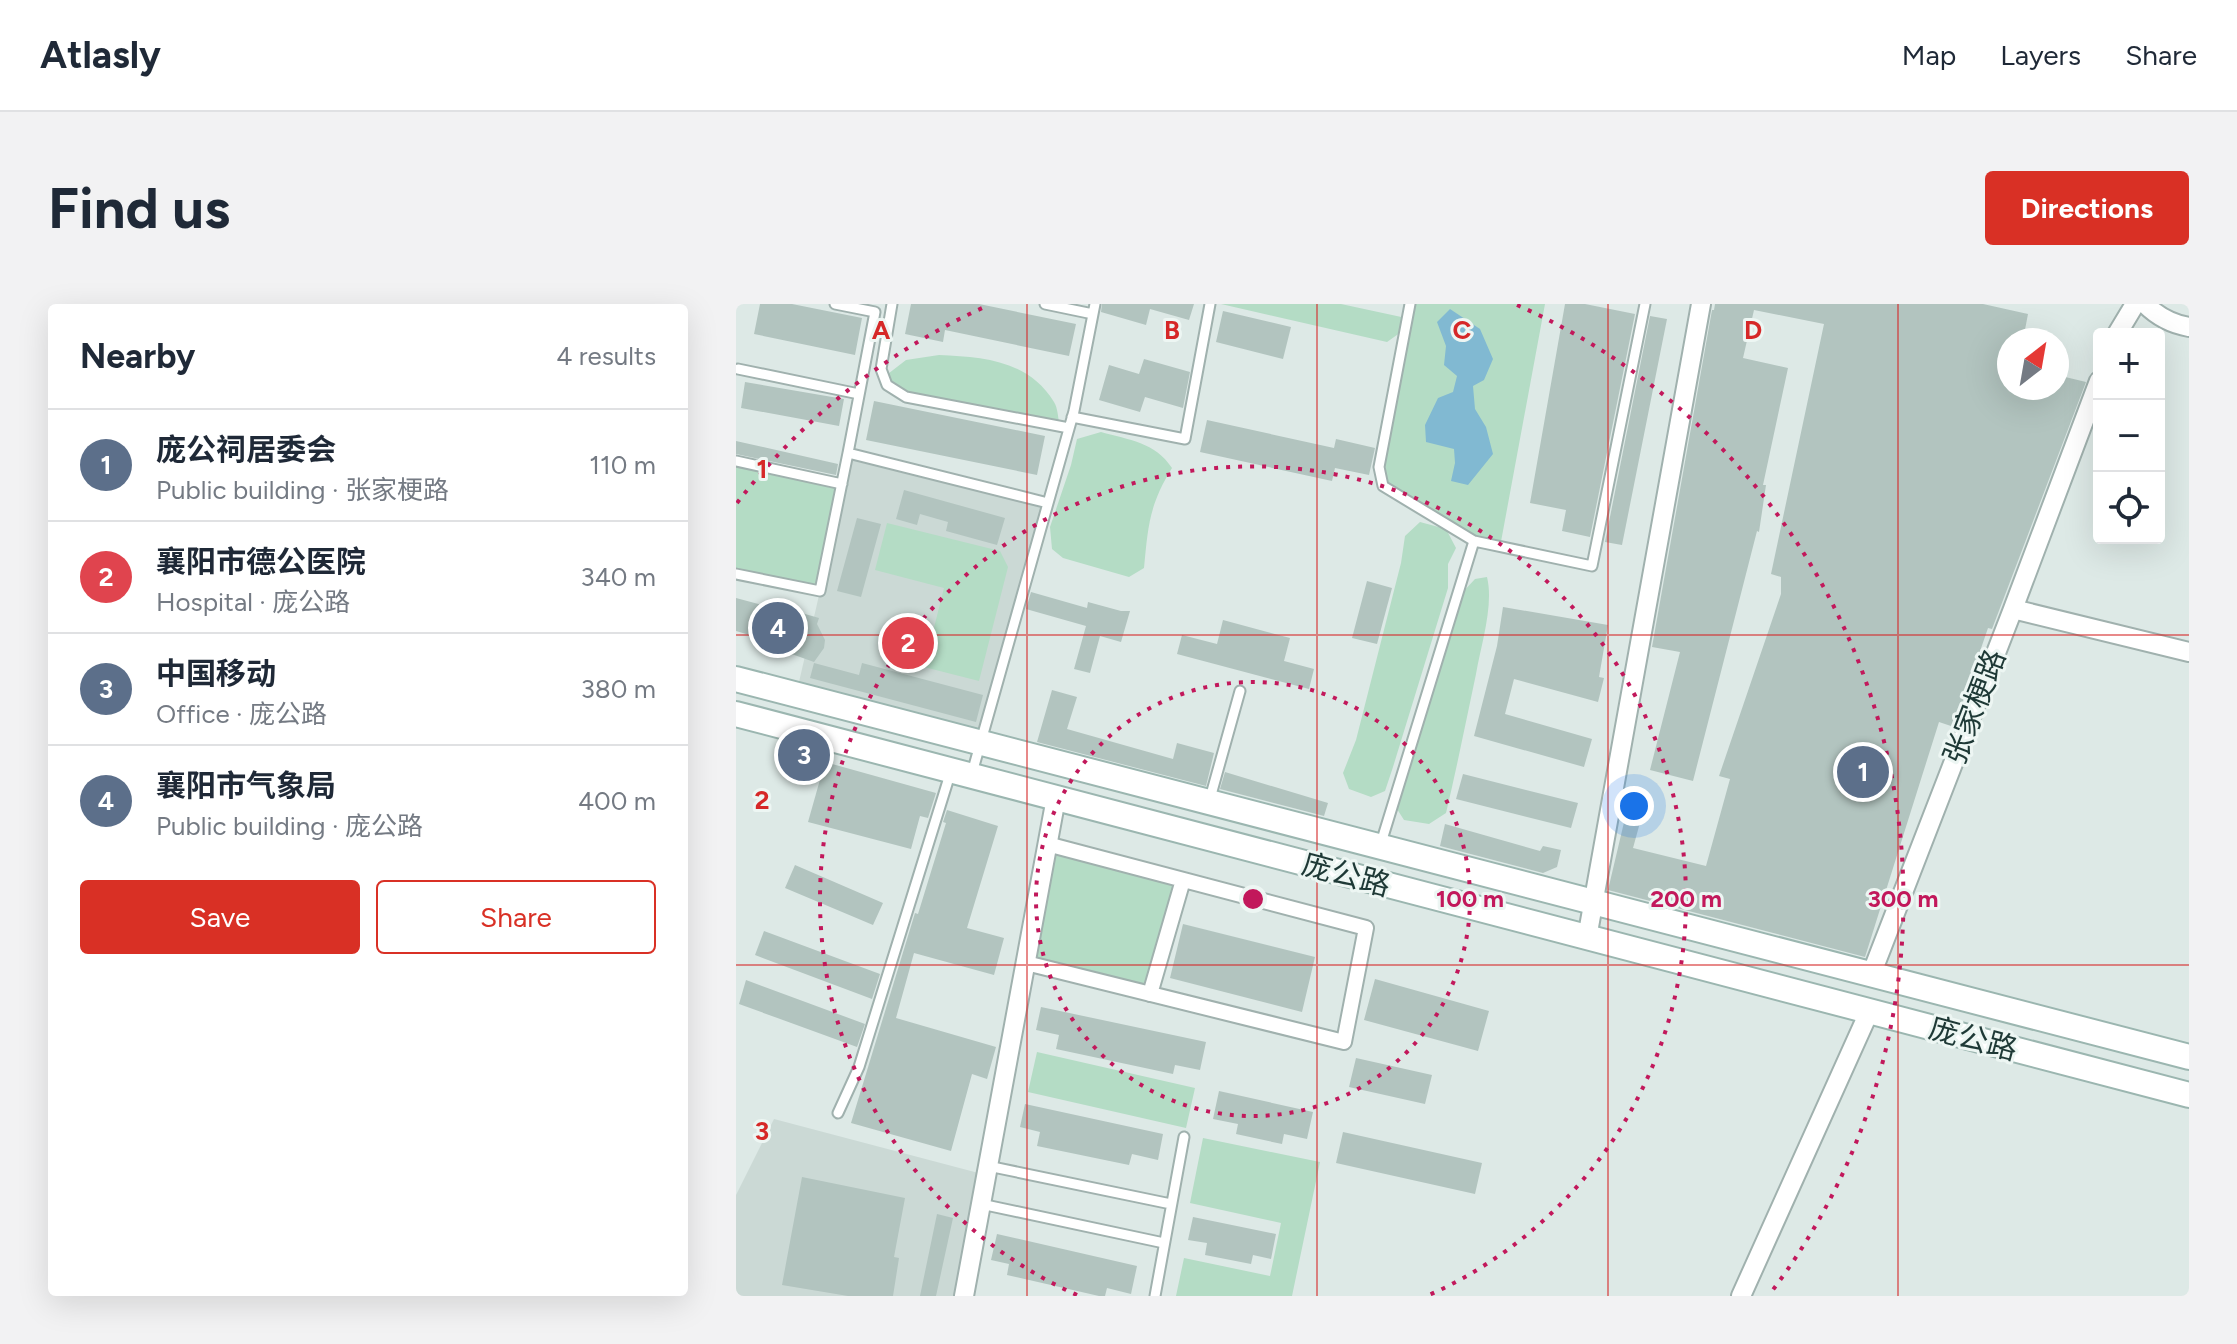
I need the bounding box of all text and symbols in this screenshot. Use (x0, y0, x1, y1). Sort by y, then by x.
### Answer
text: Atlasly (40, 32, 161, 78)
text: Map (1902, 38, 1956, 72)
text: Layers (2000, 38, 2081, 72)
text: Share (2125, 38, 2197, 72)
button: Directions (1985, 171, 2189, 245)
text: Find us (48, 175, 230, 242)
text: A (872, 314, 891, 346)
text: B (1164, 314, 1180, 346)
text: C (1453, 314, 1472, 346)
text: D (1744, 314, 1762, 346)
north arrow (1997, 328, 2069, 400)
map controls (2093, 328, 2165, 544)
button: + (2093, 328, 2165, 400)
text: Nearby (80, 336, 195, 377)
text: 4 results (556, 340, 656, 372)
button: − (2093, 400, 2165, 472)
text: 庞公祠居委会 (156, 431, 336, 468)
text: 1 (101, 449, 111, 481)
text: 110 m (589, 449, 656, 481)
text: 1 (757, 453, 767, 485)
button: locate (2093, 472, 2165, 544)
text: Public building · 张家梗路 (156, 474, 449, 506)
text: 襄阳市德公医院 (156, 543, 366, 580)
text: 2 (98, 561, 114, 593)
text: 340 m (580, 561, 656, 593)
text: Hospital · 庞公路 (156, 586, 350, 618)
pin: 4 (752, 598, 804, 658)
pin: 2 (882, 613, 934, 673)
street label: 张家梗路 (1936, 644, 2013, 769)
text: 中国移动 (156, 655, 276, 692)
text: 3 (99, 673, 113, 705)
text: 380 m (581, 673, 656, 705)
text: Office · 庞公路 (156, 698, 327, 730)
pin: 3 (778, 725, 830, 785)
pin: 1 (1837, 742, 1889, 802)
text: 襄阳市气象局 (156, 767, 336, 804)
text: 2 (754, 784, 770, 816)
text: 4 (98, 785, 114, 817)
text: 400 m (578, 785, 656, 817)
your location (1614, 786, 1654, 826)
text: Public building · 庞公路 (156, 810, 423, 842)
street label: 庞公路 (1298, 845, 1394, 904)
button: Save (80, 880, 360, 954)
button: Share (376, 880, 656, 954)
text: 100 m (1436, 884, 1504, 913)
text: 200 m (1650, 884, 1722, 913)
text: 300 m (1867, 884, 1939, 913)
centre of rings (1239, 885, 1267, 913)
street label: 庞公路 (1925, 1009, 2021, 1068)
text: 3 (755, 1115, 769, 1147)

